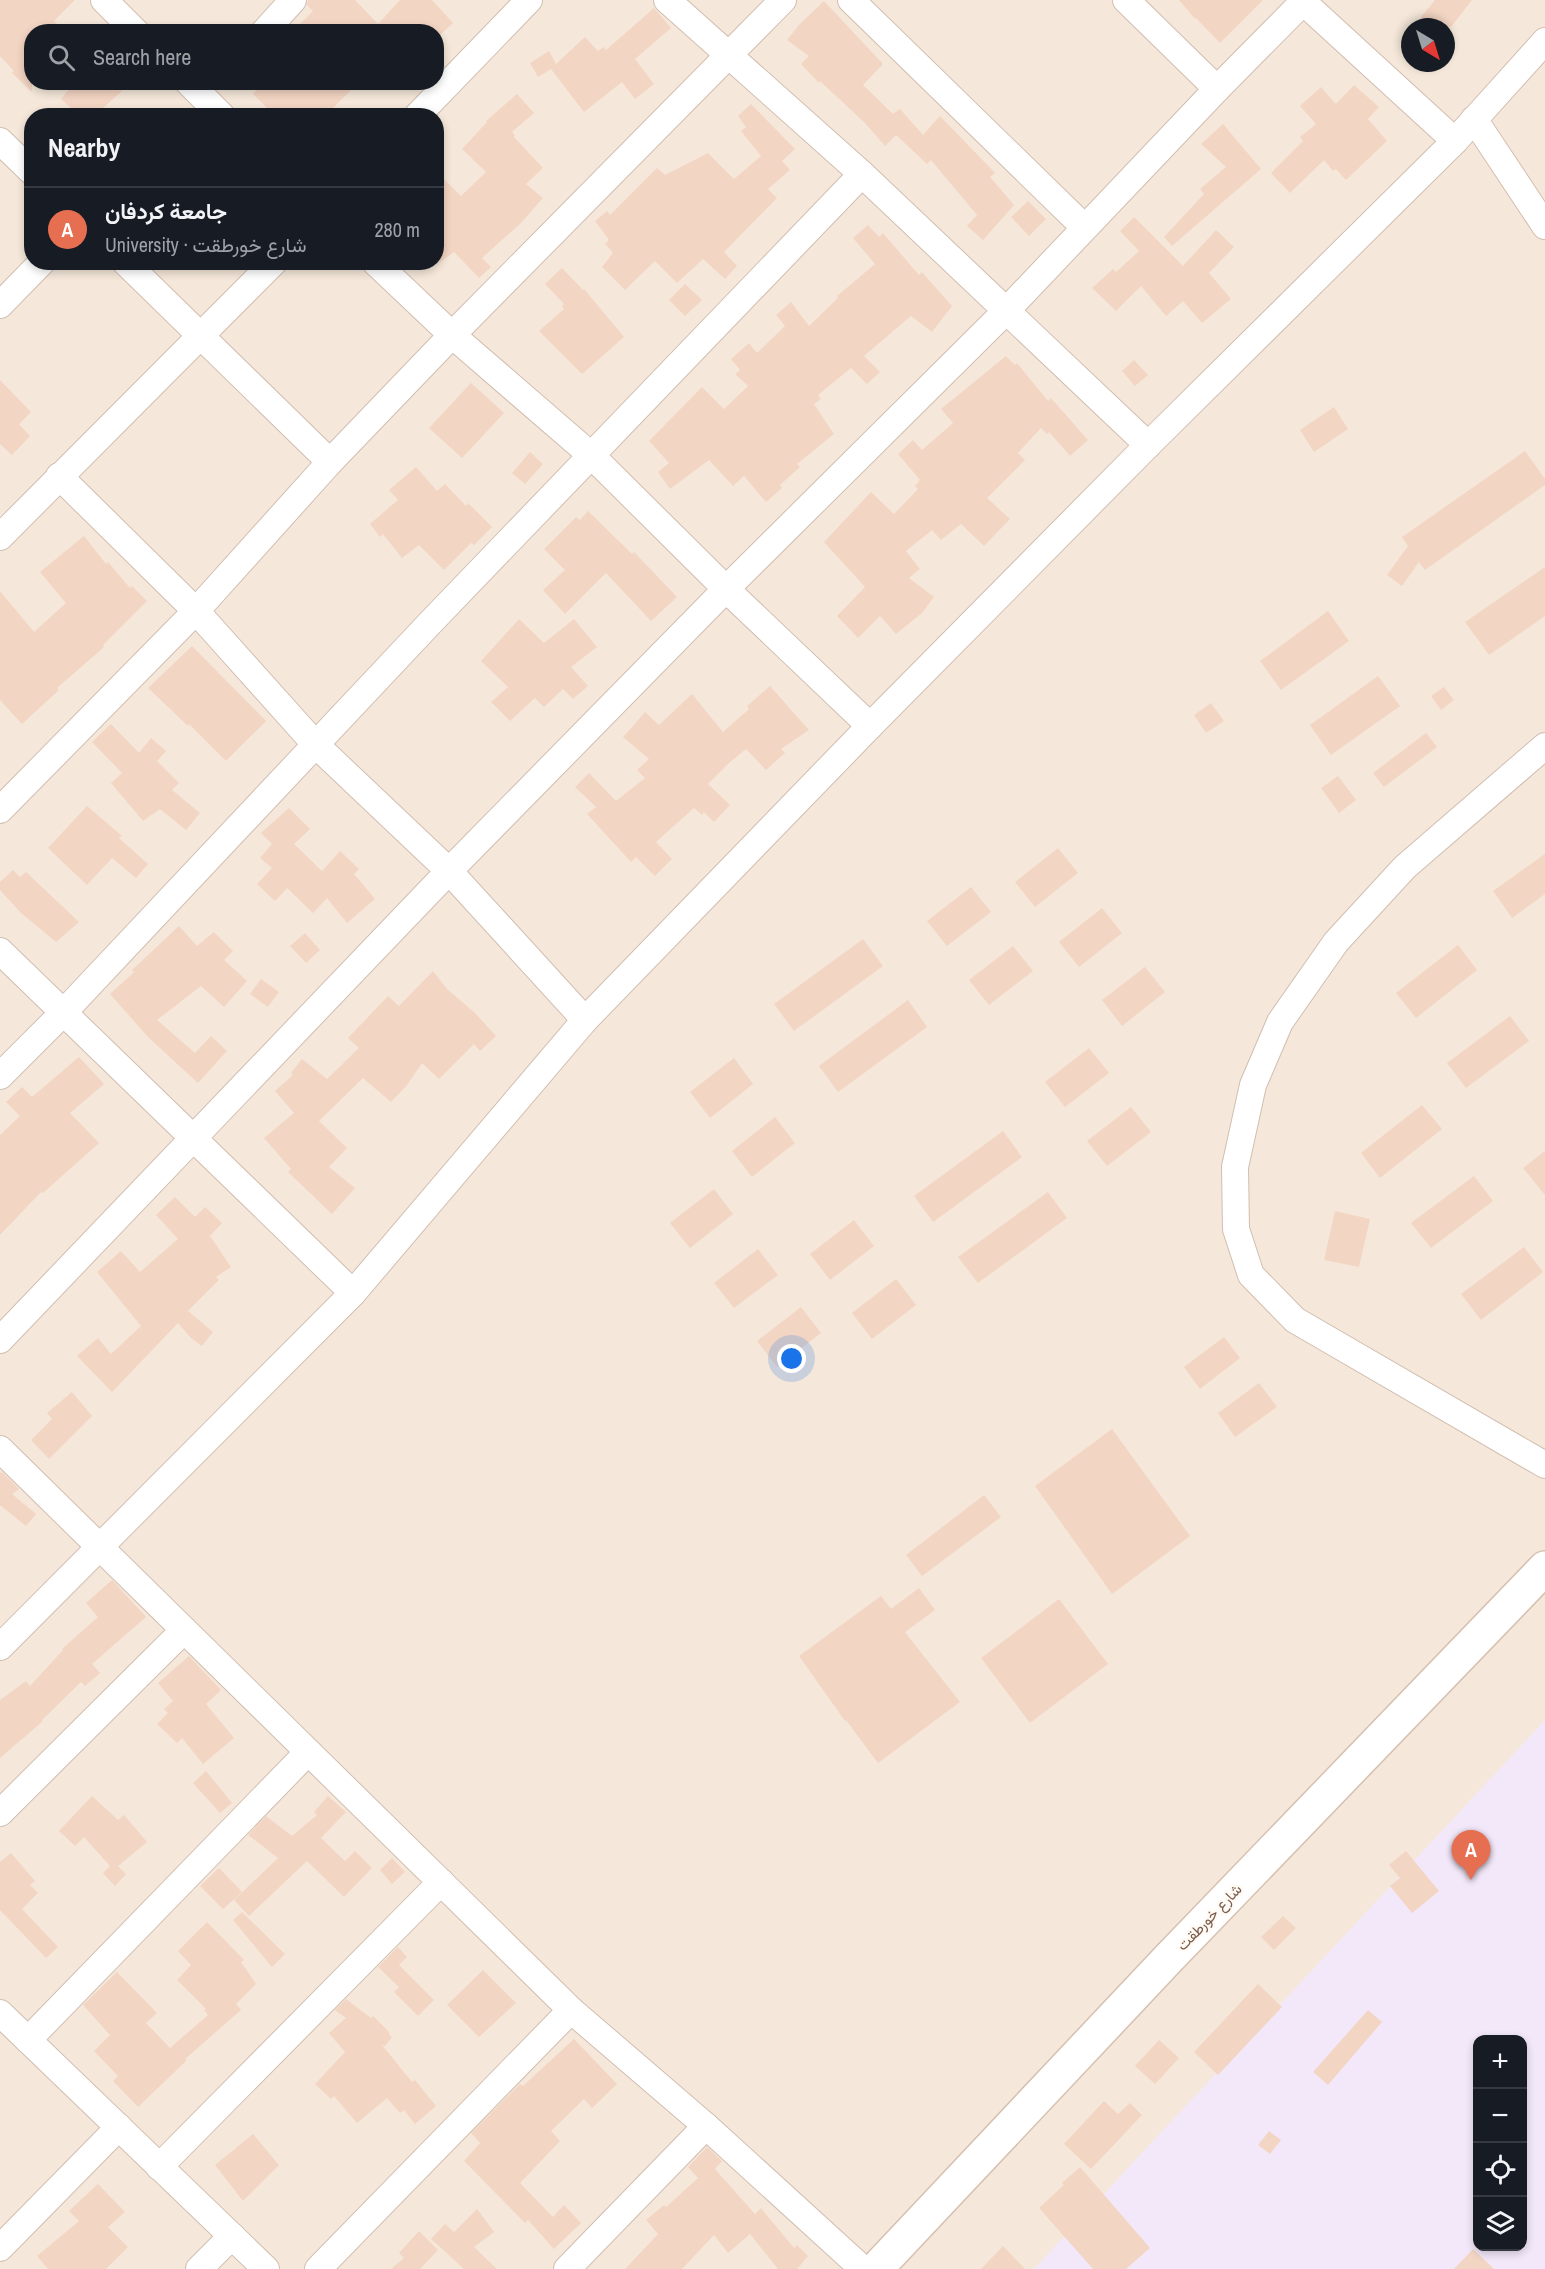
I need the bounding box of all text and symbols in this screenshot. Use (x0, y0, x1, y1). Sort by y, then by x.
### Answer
north arrow (1401, 18, 1455, 72)
search box (24, 24, 444, 90)
icon: search (45, 41, 78, 74)
text: Search here (93, 42, 191, 72)
text: Nearby (48, 130, 120, 165)
text: جامعة كردفان (105, 196, 227, 226)
text: A (62, 216, 73, 243)
text: 280 m (374, 216, 420, 243)
text: University · شارع خورطقت (105, 231, 306, 258)
your location (777, 1344, 806, 1373)
pin: A (1452, 1830, 1490, 1880)
street label: شارع خورطقت (1172, 1879, 1247, 1956)
map controls (1473, 2035, 1527, 2251)
button: + (1473, 2035, 1527, 2089)
button: − (1473, 2089, 1527, 2143)
button: locate (1473, 2143, 1527, 2197)
button: layers (1473, 2197, 1527, 2251)

